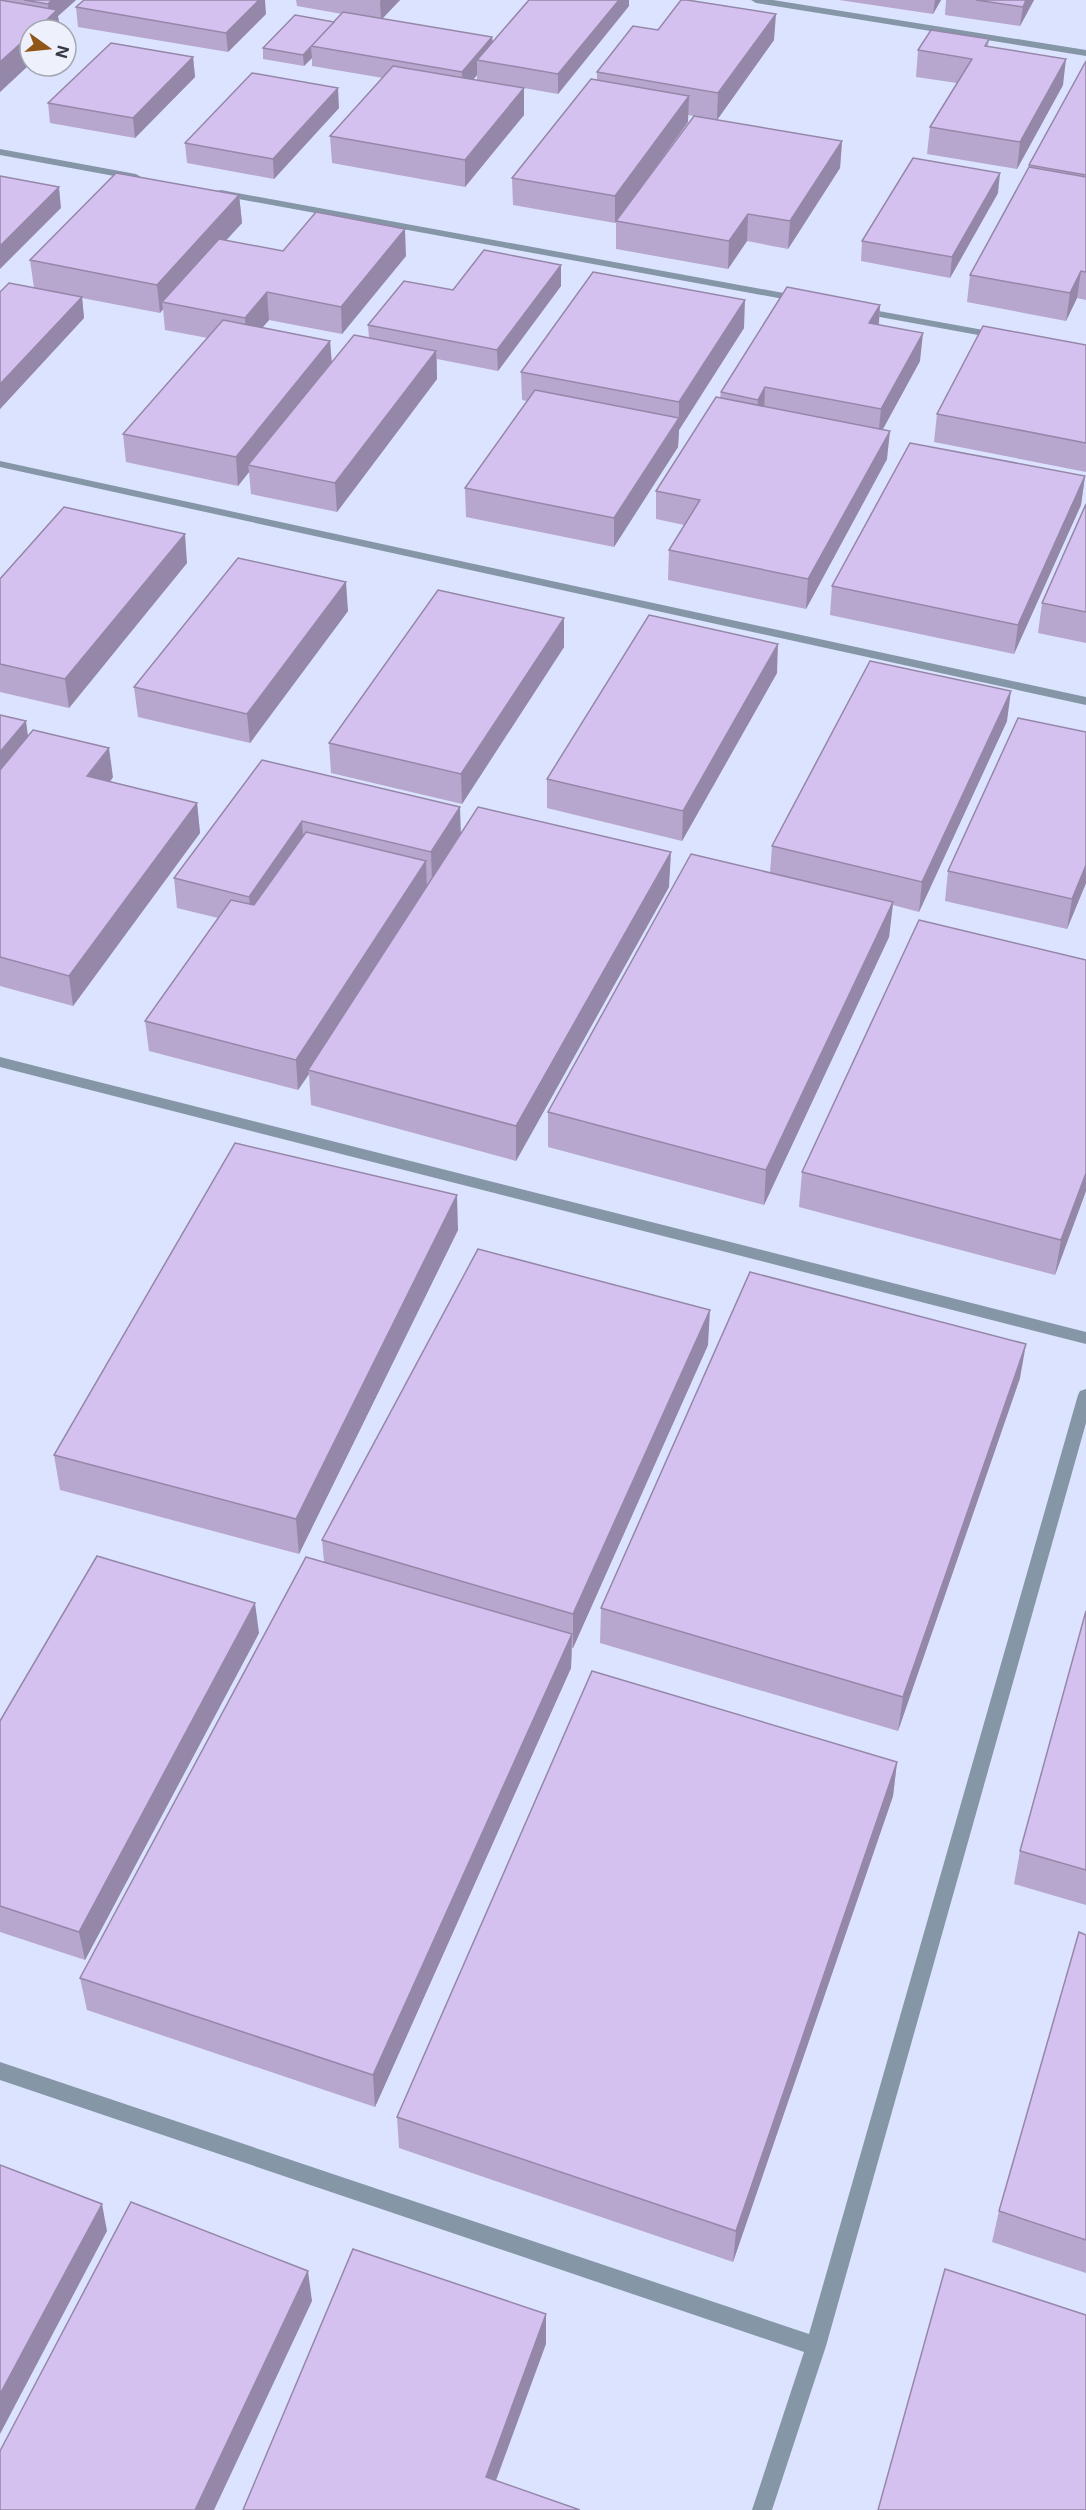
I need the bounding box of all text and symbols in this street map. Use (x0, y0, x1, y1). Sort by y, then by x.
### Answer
north arrow (18, 18, 78, 78)
text: N (51, 43, 74, 60)

